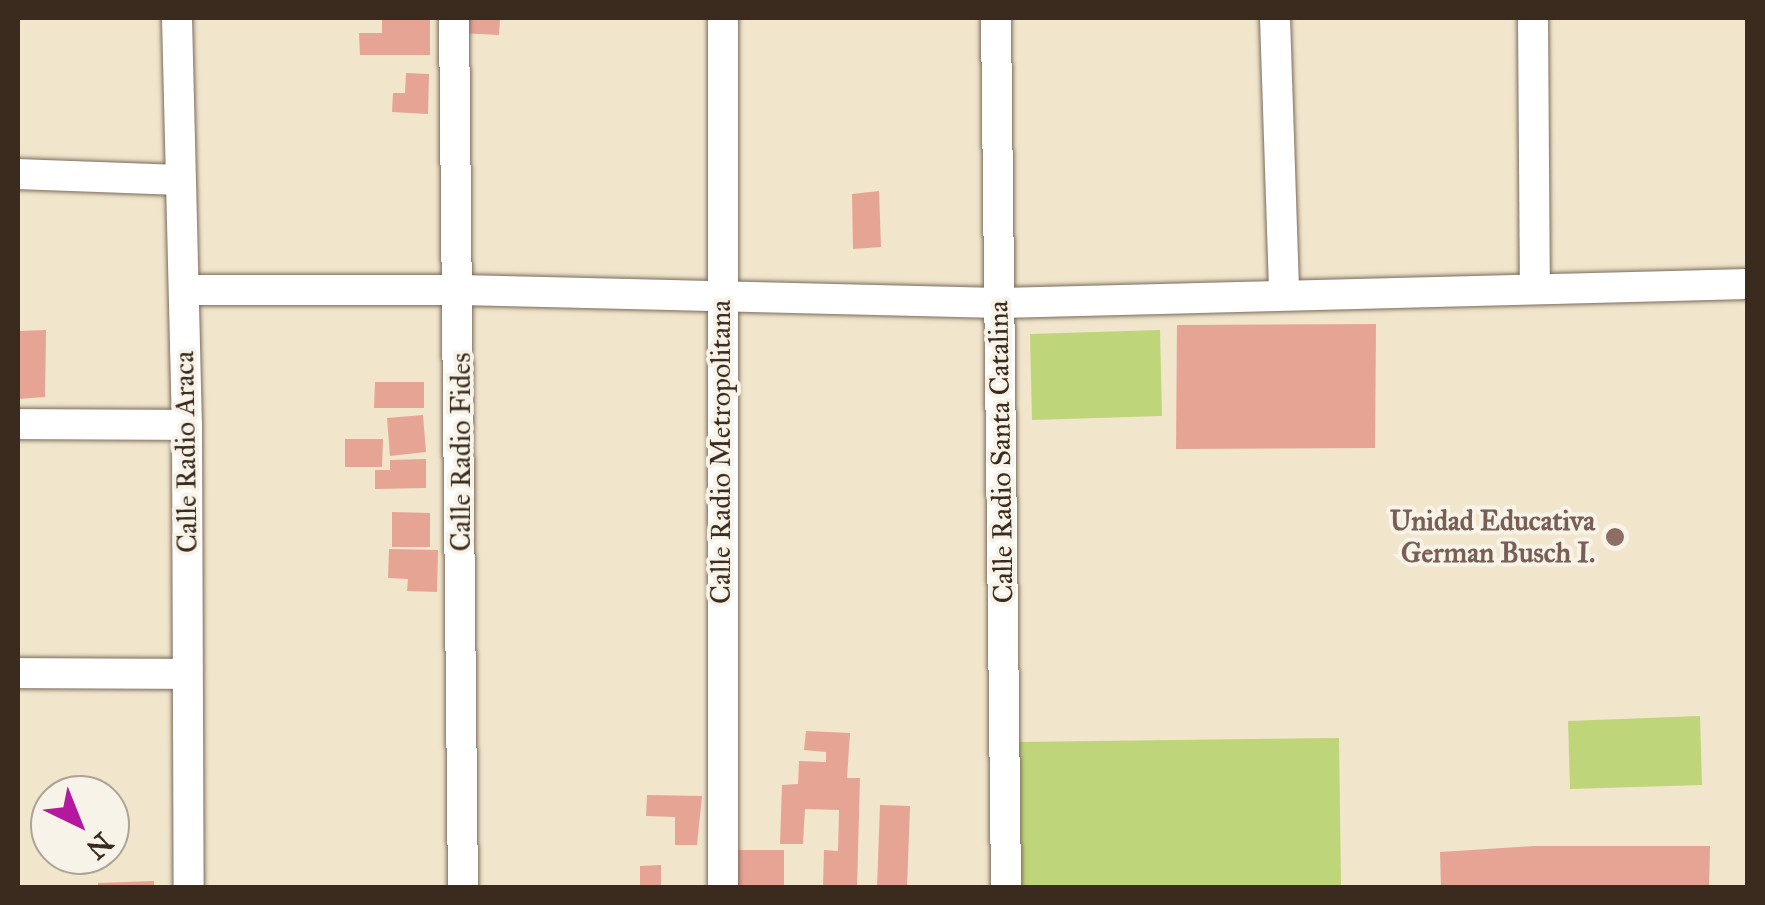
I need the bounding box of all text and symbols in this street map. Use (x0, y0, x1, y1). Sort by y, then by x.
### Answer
street label: Calle Radio Metropolitana (704, 300, 738, 604)
street label: Calle Radio Santa Catalina (982, 300, 1020, 604)
street label: Calle Radio Araca (167, 351, 205, 553)
street label: Calle Radio Fides (444, 353, 478, 551)
place label: Unidad Educativa German Busch I. (1390, 504, 1595, 570)
marker: Unidad Educativa German Busch I. (1604, 526, 1626, 548)
north arrow (30, 775, 130, 875)
text: N (79, 825, 120, 867)

